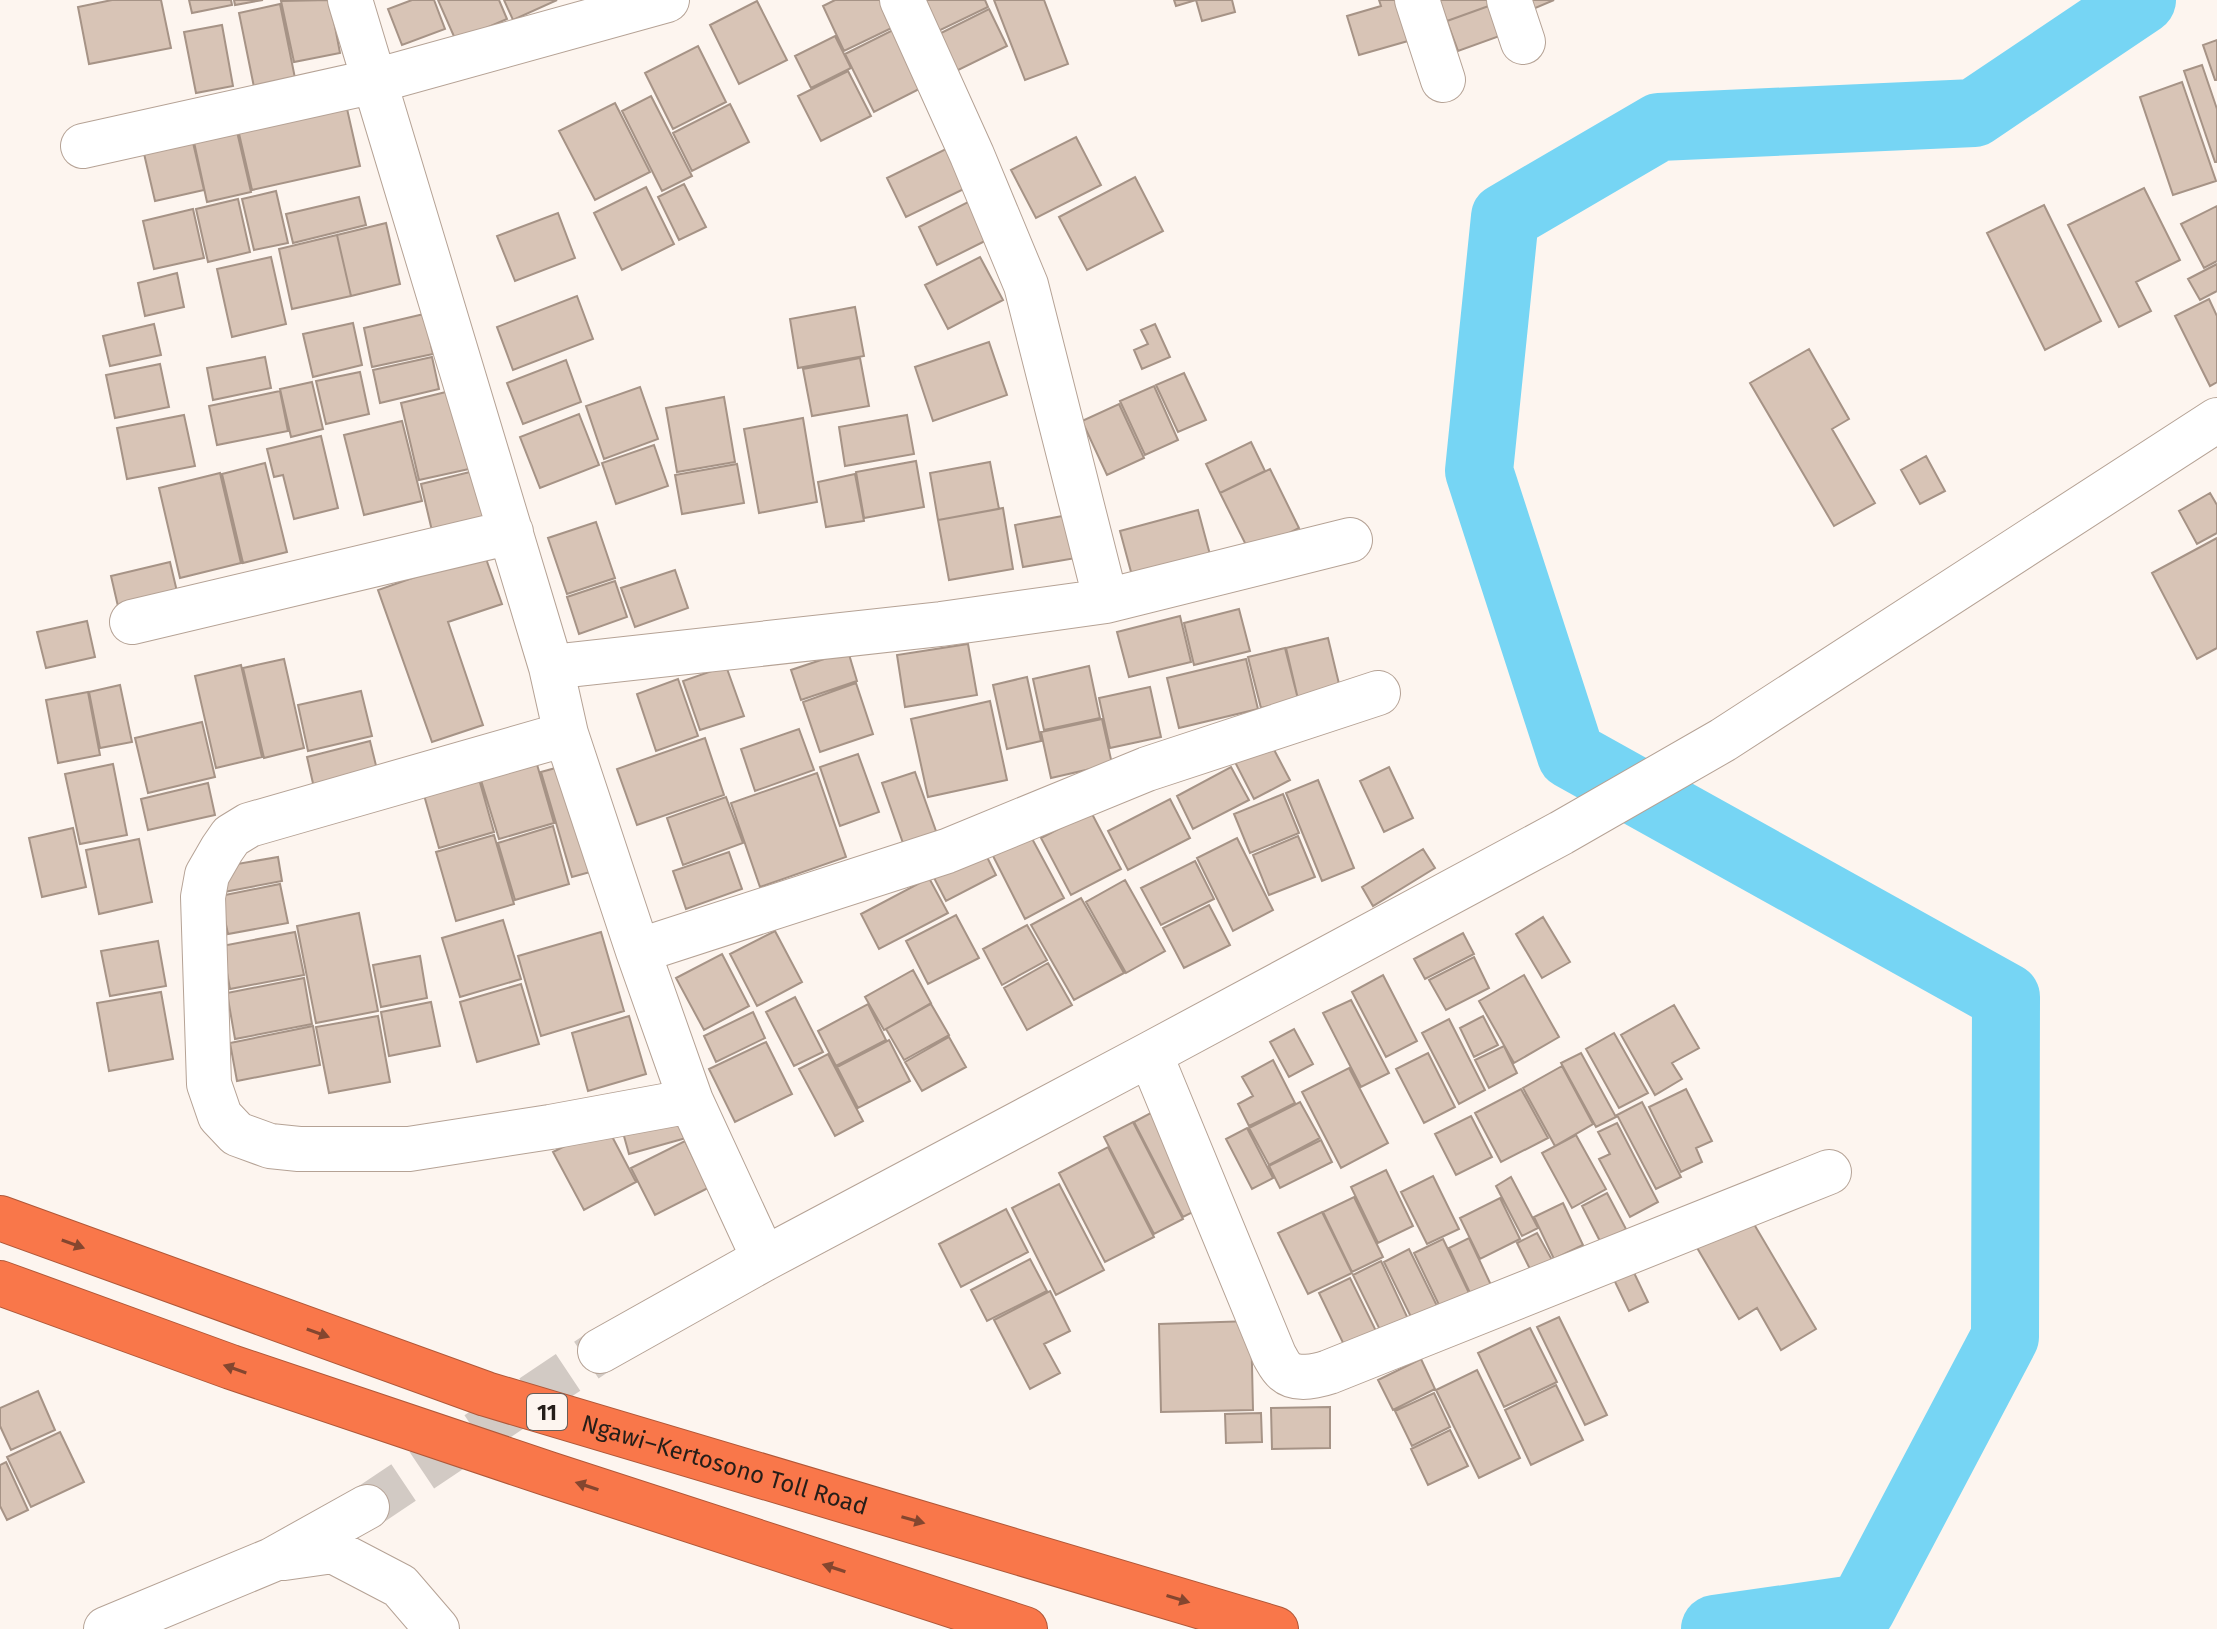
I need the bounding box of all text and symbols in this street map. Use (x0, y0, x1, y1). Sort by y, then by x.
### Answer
one-way arrow (62, 1239, 86, 1251)
one-way arrow (306, 1327, 330, 1340)
one-way arrow (222, 1362, 246, 1374)
road number: 11 (527, 1394, 567, 1430)
street label: Ngawi–Kertosono Toll Road (578, 1409, 871, 1521)
one-way arrow (575, 1480, 599, 1492)
one-way arrow (901, 1514, 925, 1527)
one-way arrow (822, 1561, 846, 1573)
one-way arrow (1166, 1593, 1190, 1606)

